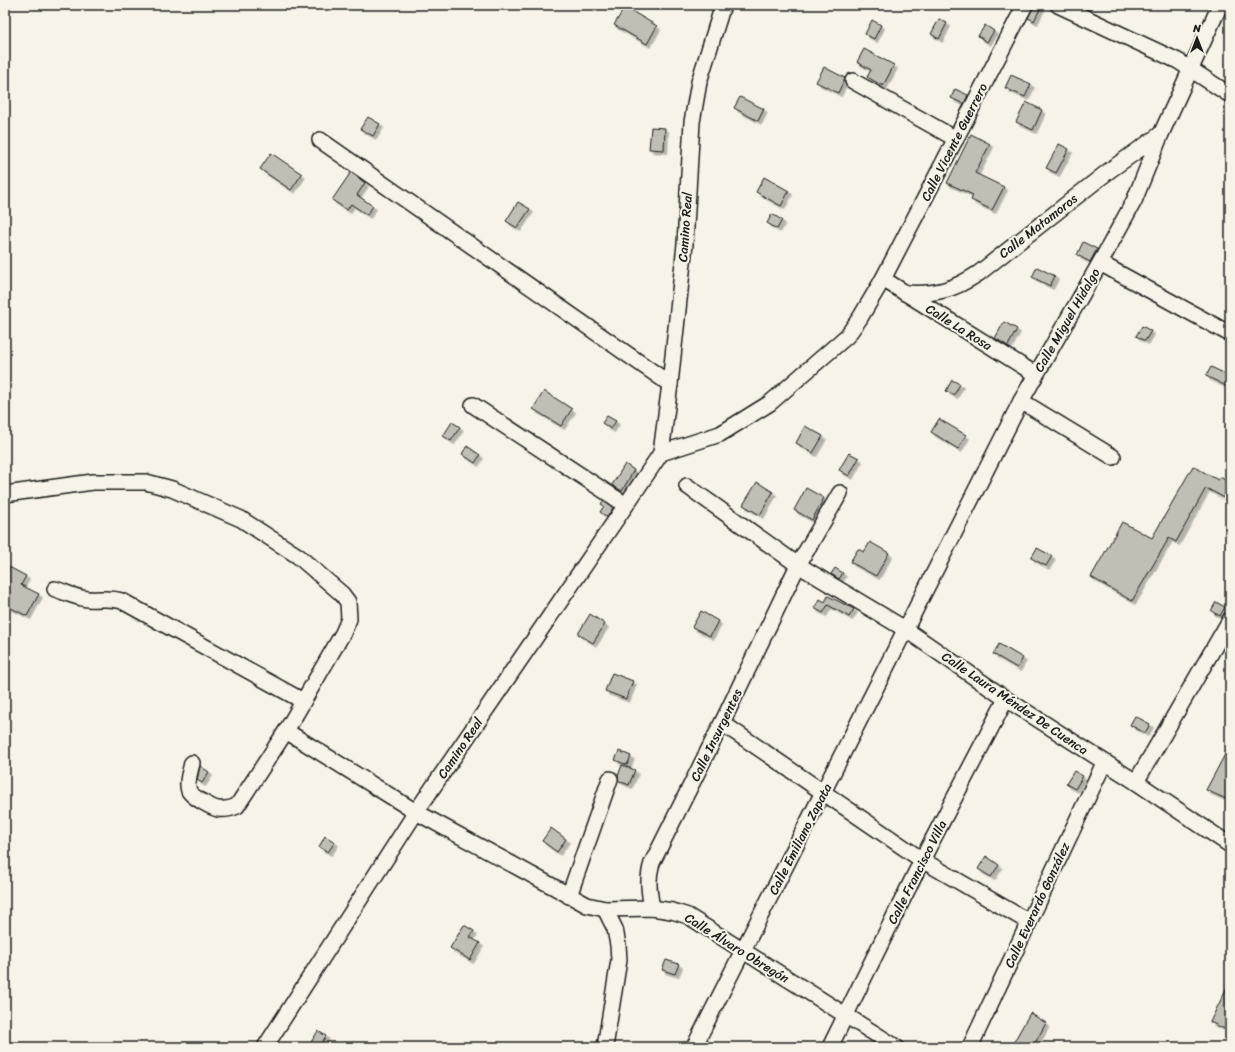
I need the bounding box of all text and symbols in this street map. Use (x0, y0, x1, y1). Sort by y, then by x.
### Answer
north arrow (1177, 18, 1217, 58)
text: N (1192, 19, 1201, 38)
street label: Calle Vicente Guerrero (914, 78, 994, 205)
street label: Calle Matamoros (993, 187, 1083, 264)
street label: Camino Real (671, 191, 699, 263)
street label: Calle Miguel Hidalgo (1028, 263, 1106, 376)
street label: Calle La Rosa (921, 297, 997, 357)
street label: Calle Laura Méndez De Cuenca (937, 645, 1093, 761)
street label: Calle Insurgentes (684, 684, 749, 785)
street label: Camino Real (431, 712, 489, 783)
street label: Calle Emiliano Zapata (762, 779, 838, 899)
street label: Calle Francisco Villa (881, 815, 953, 928)
street label: Calle Everardo González (998, 838, 1077, 972)
street label: Calle Álvaro Obregón (680, 906, 794, 990)

